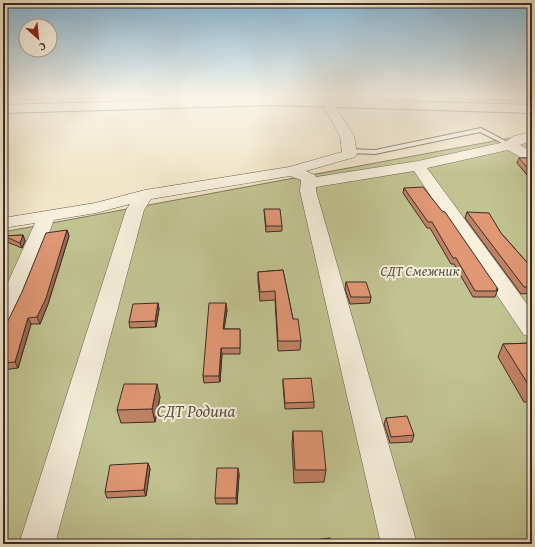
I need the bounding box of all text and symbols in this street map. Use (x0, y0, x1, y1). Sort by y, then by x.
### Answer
north arrow (18, 18, 58, 58)
text: С (36, 38, 49, 55)
park label: СДТ Смежник (380, 261, 460, 281)
park label: СДТ Родина (157, 398, 235, 423)

